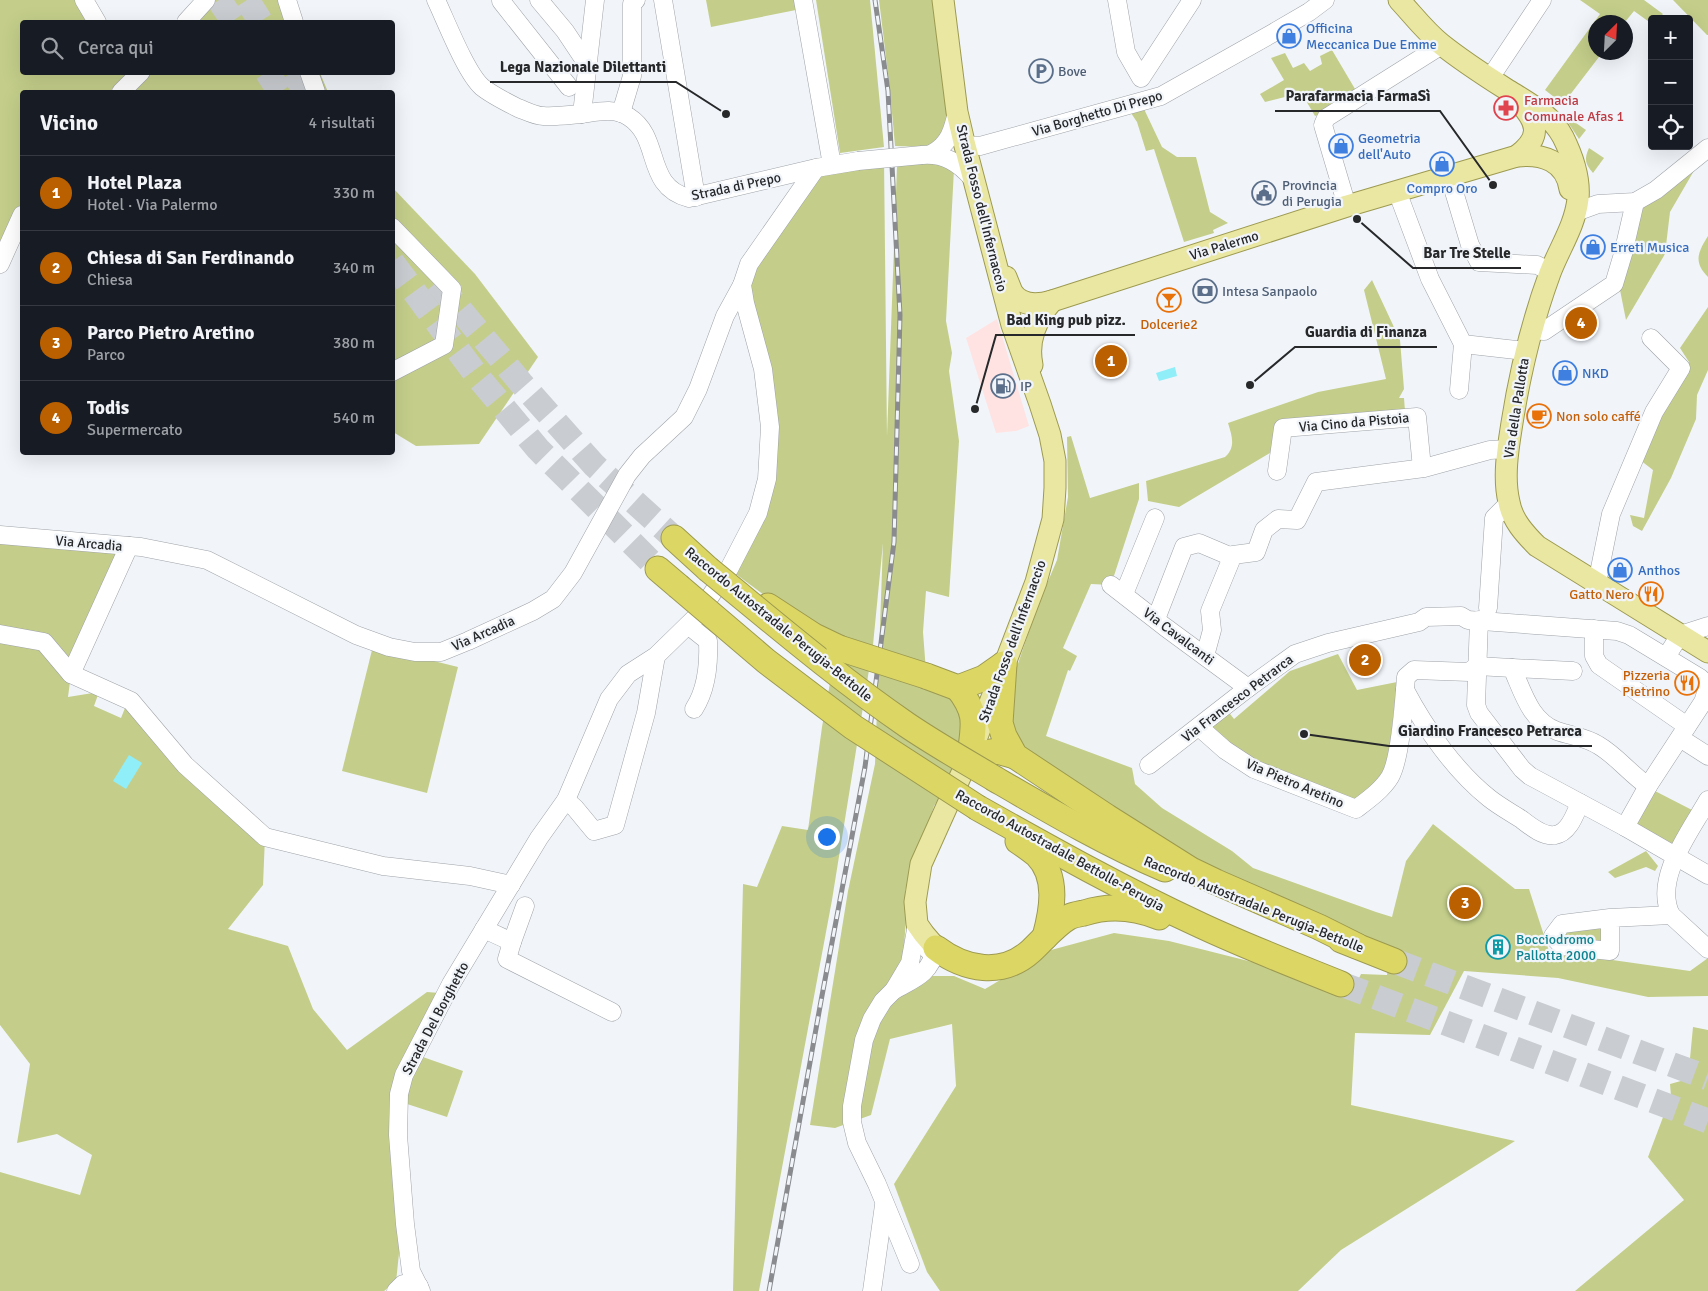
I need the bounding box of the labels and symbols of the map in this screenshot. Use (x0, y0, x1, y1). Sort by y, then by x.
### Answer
north arrow (1588, 15, 1633, 60)
place label: Officina Meccanica Due Emme (1306, 20, 1437, 53)
shop icon: Officina Meccanica Due Emme (1276, 23, 1302, 49)
callout: Lega Nazionale Dilettanti (490, 52, 676, 82)
text: Lega Nazionale Dilettanti (500, 58, 666, 76)
parking icon: Bove (1028, 58, 1054, 84)
place label: Bove (1058, 63, 1087, 80)
callout: Parafarmacia FarmaSì (1275, 81, 1440, 111)
street label: Via Borghetto Di Prepo (1030, 87, 1164, 140)
text: Parafarmacia FarmaSì (1285, 87, 1431, 105)
place label: Farmacia Comunale Afas 1 (1524, 92, 1624, 125)
pharmacy icon: Farmacia Comunale Afas 1 (1493, 95, 1519, 121)
street label: Strada Fosso dell'Infernaccio (953, 123, 1011, 293)
place label: Geometria dell'Auto (1358, 130, 1421, 163)
shop icon: Geometria dell'Auto (1328, 133, 1354, 159)
shop icon: Compro Oro (1429, 151, 1455, 177)
street label: Strada di Prepo (690, 169, 782, 204)
place label: Provincia di Perugia (1282, 177, 1342, 210)
public building icon: Provincia di Perugia (1251, 180, 1277, 206)
place label: Compro Oro (1407, 180, 1477, 197)
street label: Via Palermo (1188, 227, 1261, 264)
shop icon: Erreti Musica (1580, 234, 1606, 260)
callout: Bar Tre Stelle (1413, 238, 1521, 268)
place label: Erreti Musica (1610, 239, 1689, 256)
text: Bar Tre Stelle (1423, 244, 1511, 262)
bank icon: Intesa Sanpaolo (1192, 278, 1218, 304)
place label: Intesa Sanpaolo (1222, 283, 1317, 300)
bar icon: Dolcerie2 (1156, 287, 1182, 313)
pin: 4 (1565, 304, 1597, 342)
callout: Bad King pub pizz. (996, 305, 1135, 335)
text: Bad King pub pizz. (1006, 311, 1126, 329)
place label: Dolcerie2 (1140, 316, 1198, 333)
callout: Guardia di Finanza (1295, 317, 1437, 347)
text: Guardia di Finanza (1305, 323, 1427, 341)
pin: 1 (1095, 342, 1127, 380)
street label: Via della Pallotta (1500, 357, 1533, 460)
shop icon: NKD (1552, 360, 1578, 386)
place label: NKD (1582, 365, 1609, 382)
fuel station icon: IP (990, 373, 1016, 399)
place label: IP (1020, 378, 1032, 395)
cafe icon: Non solo caffé (1526, 403, 1552, 429)
place label: Non solo caffé (1556, 408, 1641, 425)
street label: Via Cino da Pistoia (1298, 409, 1410, 436)
street label: Via Arcadia (55, 532, 123, 555)
street label: Raccordo Autostradale Perugia-Bettolle (682, 543, 876, 705)
shop icon: Anthos (1607, 557, 1633, 583)
street label: Strada Fosso dell'Infernaccio (975, 558, 1050, 725)
place label: Anthos (1638, 562, 1680, 579)
restaurant icon: Gatto Nero (1638, 581, 1664, 607)
place label: Gatto Nero (1569, 586, 1634, 603)
street label: Via Cavalcanti (1140, 604, 1218, 669)
street label: Via Arcadia (449, 612, 517, 655)
pin: 2 (1349, 641, 1381, 679)
street label: Via Francesco Petrarca (1178, 651, 1297, 746)
place label: Pizzeria Pietrino (1622, 667, 1670, 700)
restaurant icon: Pizzeria Pietrino (1674, 670, 1700, 696)
callout: Giardino Francesco Petrarca (1389, 716, 1592, 746)
text: Giardino Francesco Petrarca (1398, 722, 1582, 740)
street label: Via Pietro Aretino (1243, 755, 1346, 812)
street label: Raccordo Autostradale Bettolle-Perugia (952, 786, 1167, 915)
your location (814, 824, 840, 850)
street label: Raccordo Autostradale Perugia-Bettolle (1141, 852, 1366, 957)
pin: 3 (1449, 884, 1481, 922)
place label: Bocciodromo Pallotta 2000 (1516, 931, 1596, 964)
building icon: Bocciodromo Pallotta 2000 (1485, 934, 1511, 960)
street label: Strada Del Borghetto (399, 959, 472, 1078)

